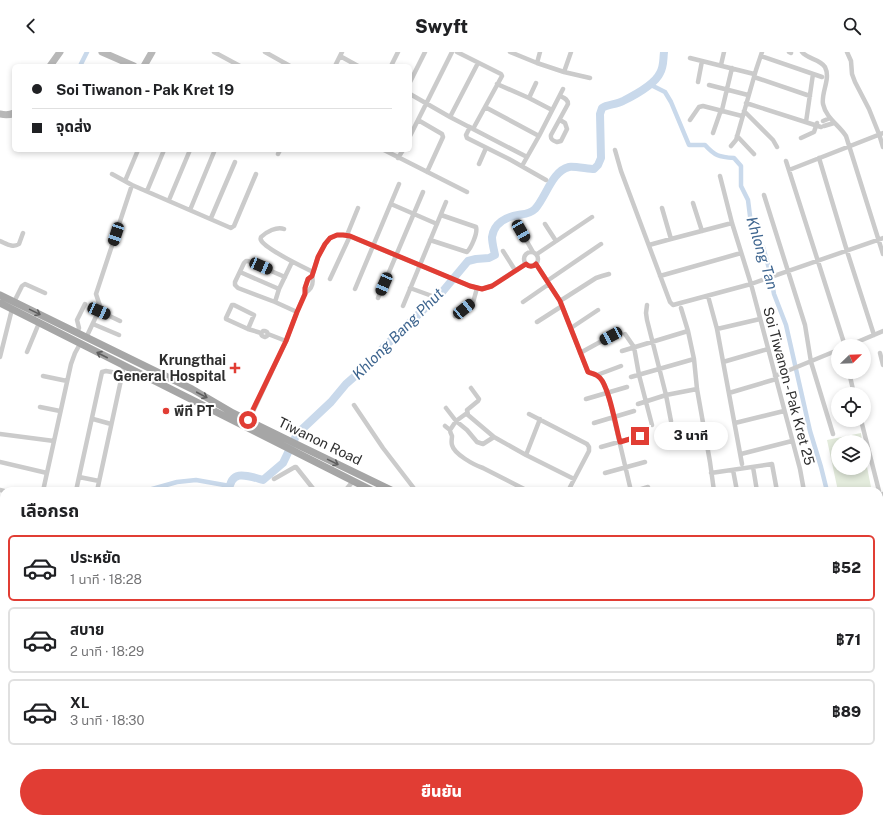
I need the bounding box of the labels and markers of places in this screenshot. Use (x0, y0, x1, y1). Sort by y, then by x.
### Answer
place label: Krungthai General Hospital (113, 352, 226, 384)
marker: Krungthai General Hospital (229, 362, 241, 374)
place label: พีที PT (174, 403, 214, 419)
marker: พีที PT (161, 406, 171, 416)

